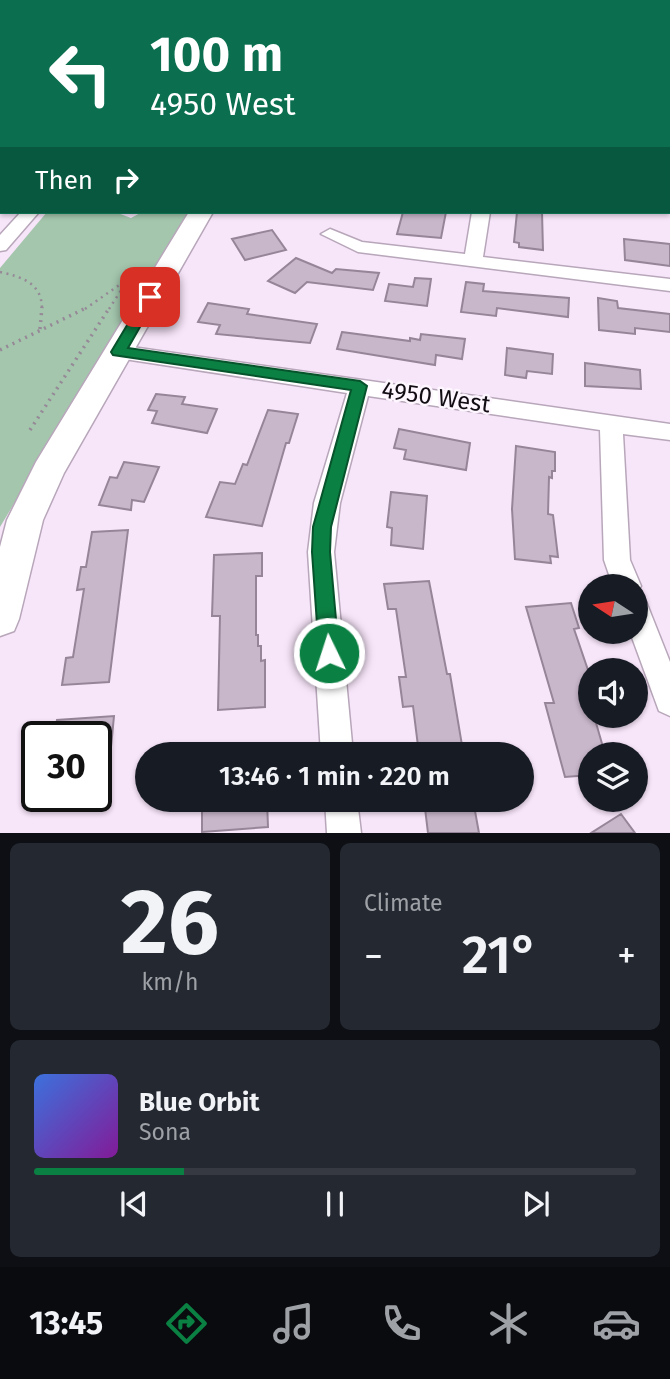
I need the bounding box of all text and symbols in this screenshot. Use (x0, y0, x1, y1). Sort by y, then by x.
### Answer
text: 100 m (150, 25, 283, 84)
icon: left (35, 28, 126, 119)
text: 4950 West (150, 85, 296, 123)
icon: right (107, 161, 145, 199)
text: Then (35, 165, 93, 196)
pin (120, 267, 180, 327)
icon: arrive (131, 278, 169, 316)
street label: 4950 West (380, 376, 492, 419)
north arrow (578, 574, 648, 644)
map controls (578, 574, 648, 812)
position arrow (292, 616, 366, 690)
button: sound (578, 658, 648, 728)
speed limit sign: 30 (21, 721, 112, 812)
button: layers (578, 742, 648, 812)
text: 13:46 · 1 min · 220 m (219, 761, 450, 792)
text: 26 (121, 868, 219, 977)
text: Climate (364, 889, 443, 917)
text: 21° (462, 924, 538, 987)
text: − (364, 933, 383, 979)
text: + (617, 933, 636, 979)
text: km/h (142, 968, 198, 996)
text: Blue Orbit (139, 1087, 259, 1118)
text: Sona (139, 1118, 191, 1146)
icon: previous (115, 1185, 153, 1223)
icon: pause (316, 1185, 354, 1223)
icon: next (517, 1185, 555, 1223)
icon: directions (162, 1299, 211, 1348)
icon: music (269, 1299, 318, 1348)
icon: phone (377, 1299, 426, 1348)
icon: climate (484, 1299, 533, 1348)
icon: car (592, 1299, 641, 1348)
text: 13:45 (29, 1304, 103, 1342)

